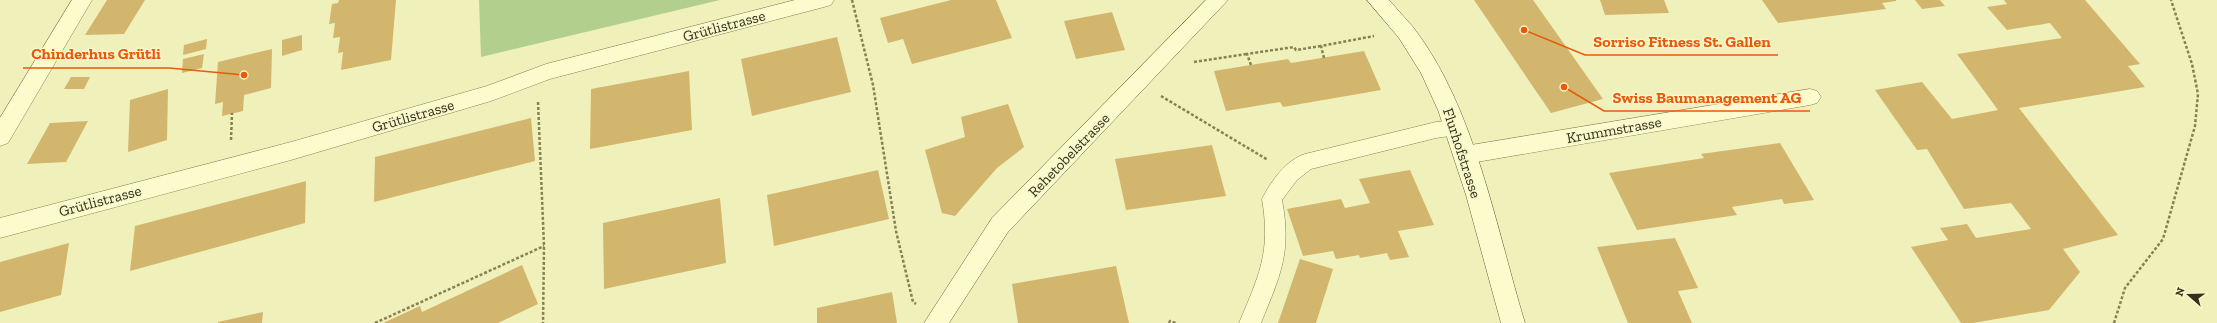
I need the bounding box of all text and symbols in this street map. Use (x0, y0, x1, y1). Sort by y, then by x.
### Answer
street label: Grütlistrasse (681, 6, 767, 46)
callout: Sorriso Fitness St. Gallen (1585, 27, 1778, 55)
text: Sorriso Fitness St. Gallen (1593, 32, 1771, 51)
callout: Chinderhus Grütli (23, 40, 169, 68)
text: Chinderhus Grütli (31, 44, 161, 63)
callout: Swiss Baumanagement AG (1604, 83, 1810, 111)
text: Swiss Baumanagement AG (1613, 88, 1802, 107)
street label: Grütlistrasse (370, 96, 456, 136)
street label: Flurhofstrasse (1439, 106, 1485, 200)
street label: Rehetobelstrasse (1024, 109, 1114, 201)
street label: Krummstrasse (1565, 113, 1663, 147)
street label: Grütlistrasse (57, 181, 143, 221)
north arrow (2169, 275, 2209, 315)
text: N (2173, 285, 2188, 298)

